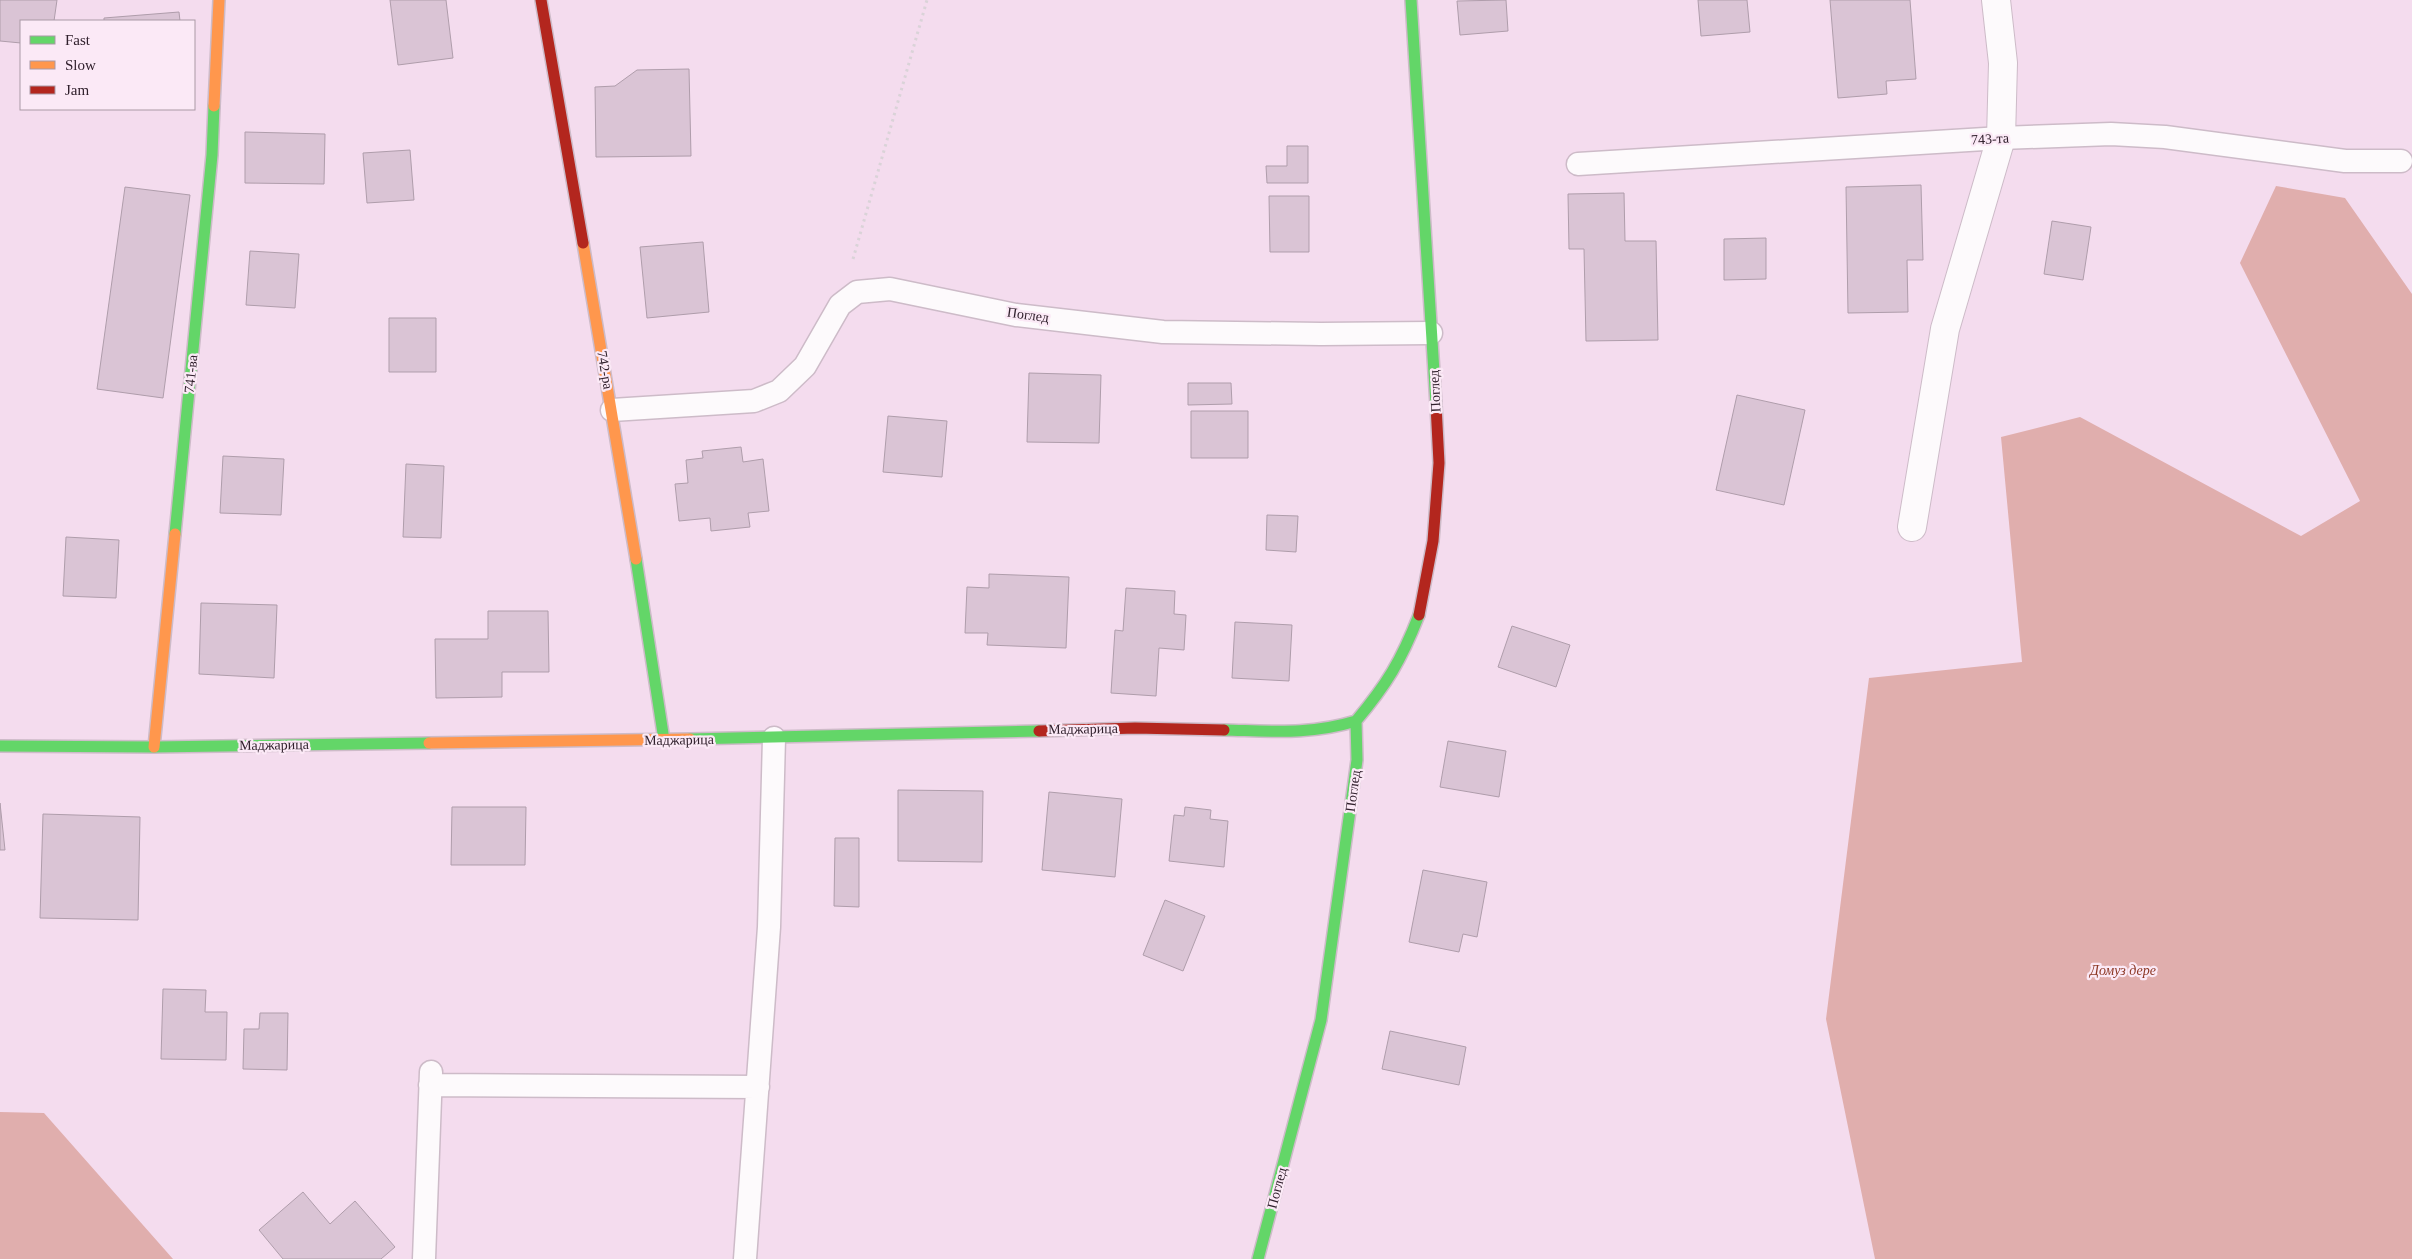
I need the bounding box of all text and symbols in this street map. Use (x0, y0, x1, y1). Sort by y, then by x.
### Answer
legend (20, 20, 195, 110)
text: Fast (65, 32, 91, 48)
text: Slow (65, 57, 96, 73)
text: Jam (65, 82, 89, 98)
street label: 743-та (1971, 130, 2010, 147)
street label: Поглед (1006, 305, 1050, 325)
street label: 742-ра (594, 350, 616, 391)
street label: 741-ва (182, 353, 201, 394)
street label: Поглед (1426, 369, 1444, 413)
street label: Маджарица (1048, 721, 1119, 737)
street label: Маджарица (644, 732, 715, 748)
street label: Маджарица (239, 737, 310, 753)
street label: Поглед (1343, 769, 1363, 813)
park label: Домуз дере (2088, 963, 2156, 978)
street label: Поглед (1264, 1166, 1290, 1210)

